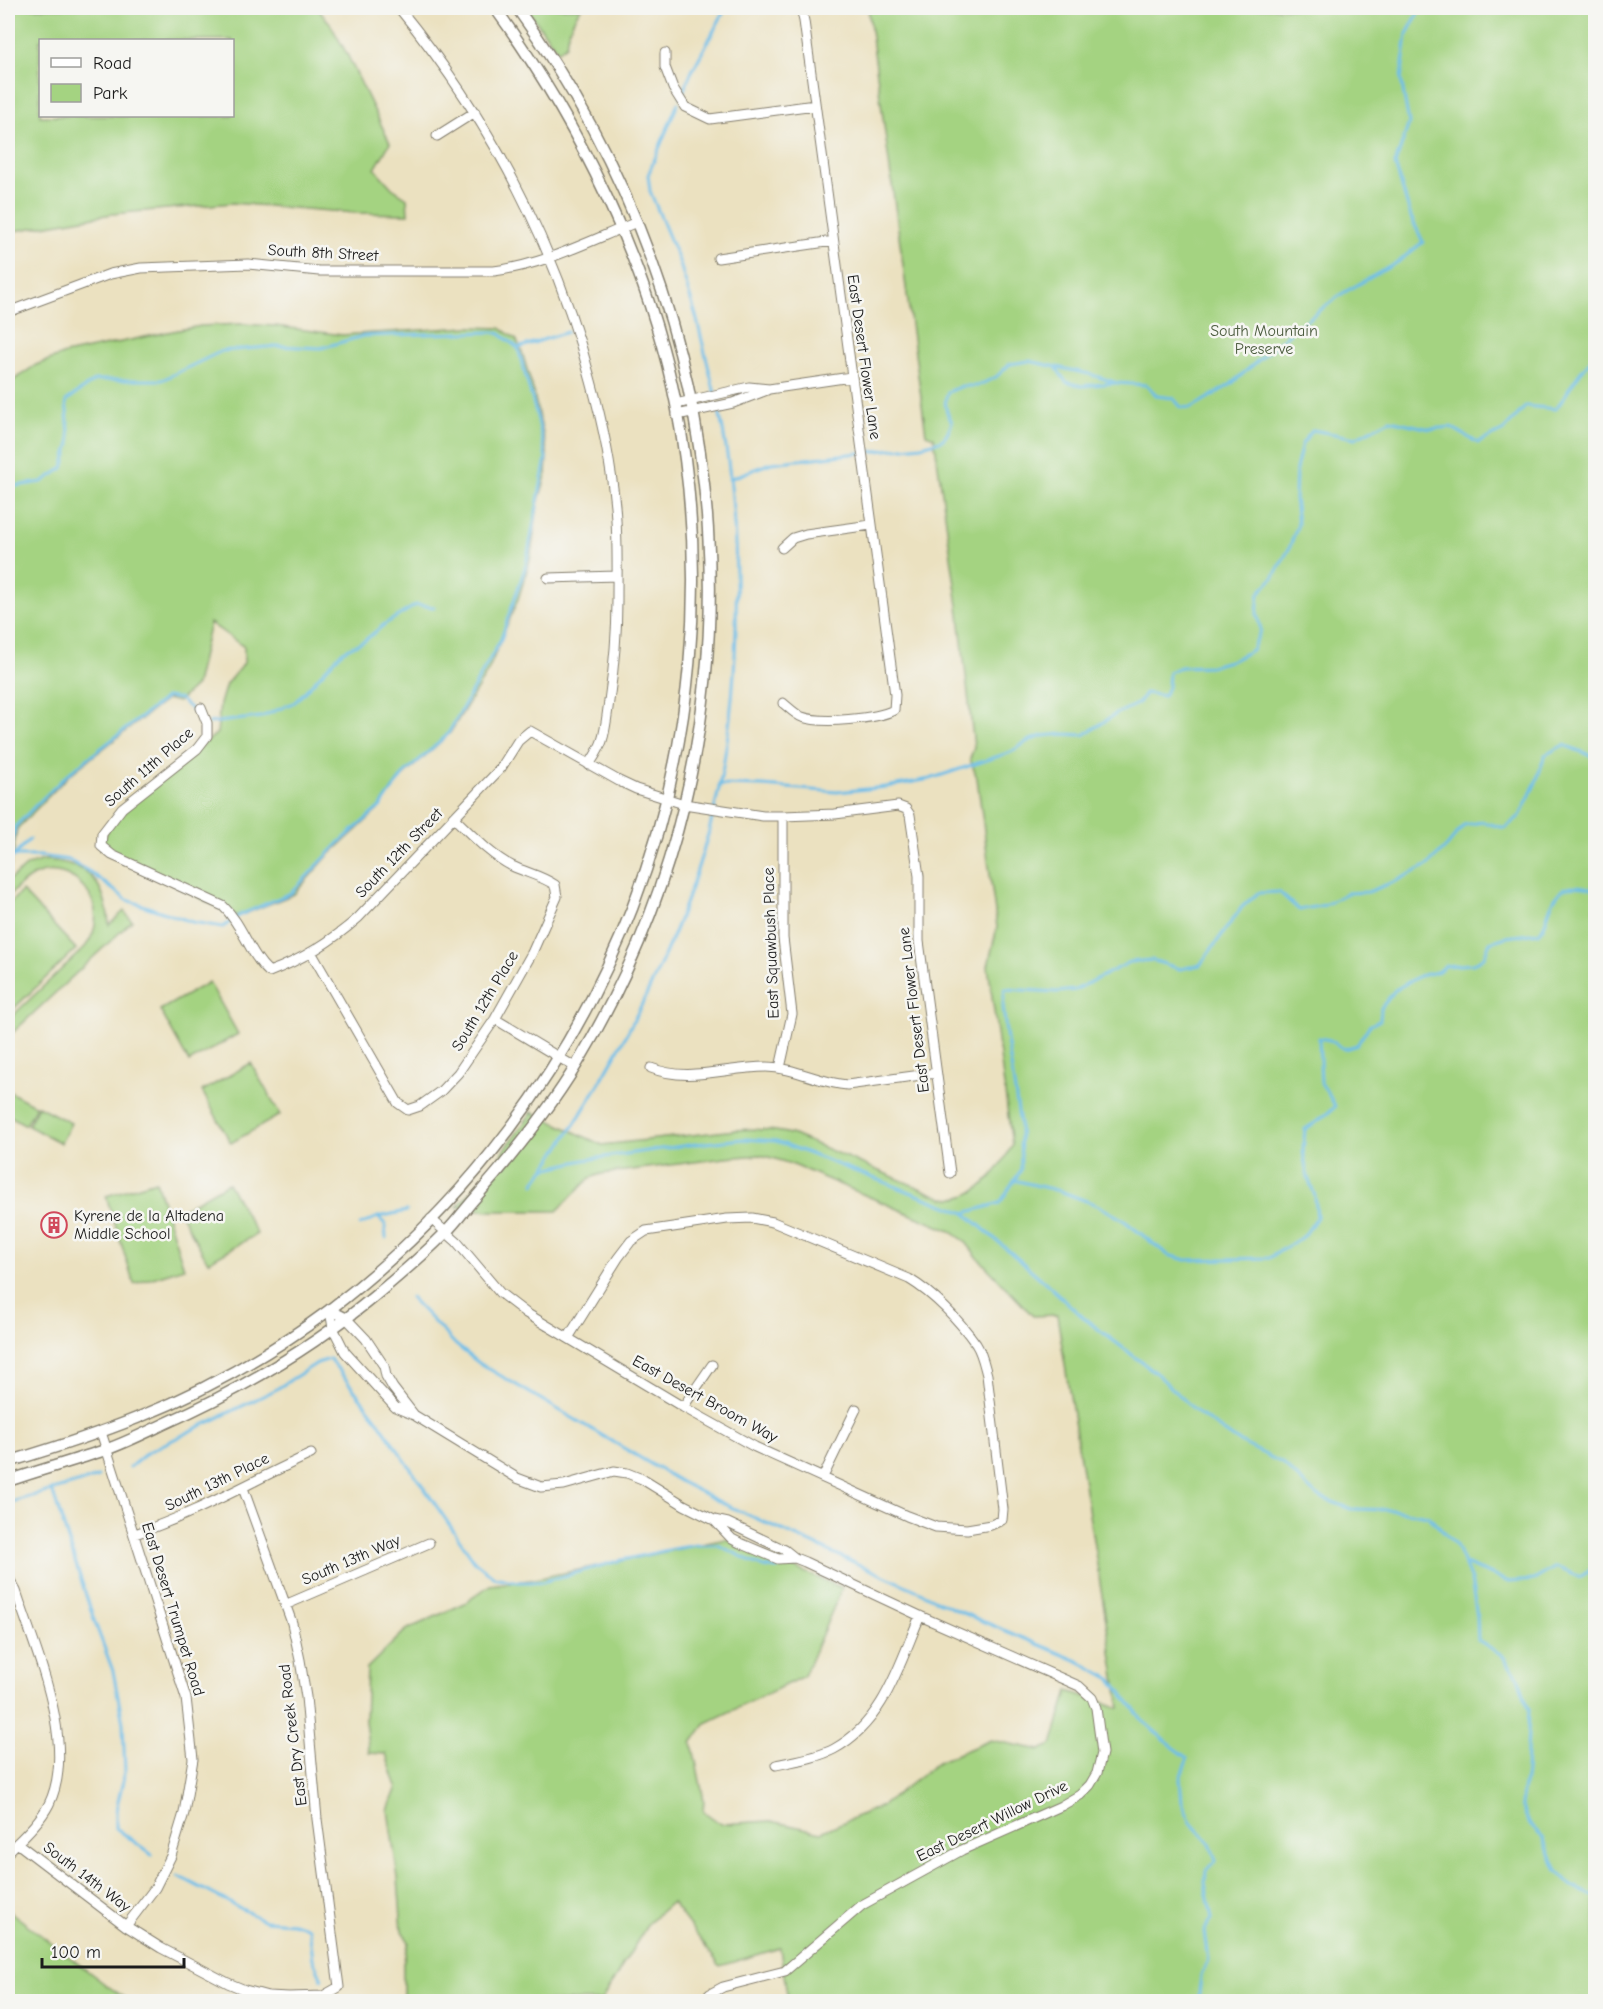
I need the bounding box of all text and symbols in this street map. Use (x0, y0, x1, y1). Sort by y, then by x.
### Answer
legend (39, 39, 234, 117)
text: Road (93, 53, 132, 74)
text: Park (93, 83, 128, 104)
street label: South 8th Street (267, 241, 379, 265)
street label: East Desert Flower Lane (844, 273, 884, 441)
park label: South Mountain Preserve (1210, 322, 1318, 358)
street label: South 11th Place (101, 724, 197, 810)
street label: South 12th Street (352, 804, 446, 901)
street label: East Squawbush Place (759, 867, 783, 1019)
street label: East Desert Flower Lane (895, 926, 933, 1094)
street label: South 12th Place (448, 948, 522, 1054)
place label: Kyrene de la Altadena Middle School (74, 1207, 224, 1243)
building icon: Kyrene de la Altadena Middle School (39, 1210, 69, 1240)
street label: East Desert Broom Way (629, 1352, 781, 1447)
street label: South 13th Place (162, 1449, 272, 1515)
street label: East Desert Trumpet Road (138, 1520, 208, 1698)
street label: South 13th Way (299, 1531, 404, 1589)
street label: East Dry Creek Road (275, 1663, 311, 1807)
street label: East Desert Willow Drive (914, 1777, 1070, 1865)
street label: South 14th Way (40, 1838, 135, 1916)
scale bar (42, 1931, 184, 1969)
text: 100 m (51, 1942, 101, 1963)

